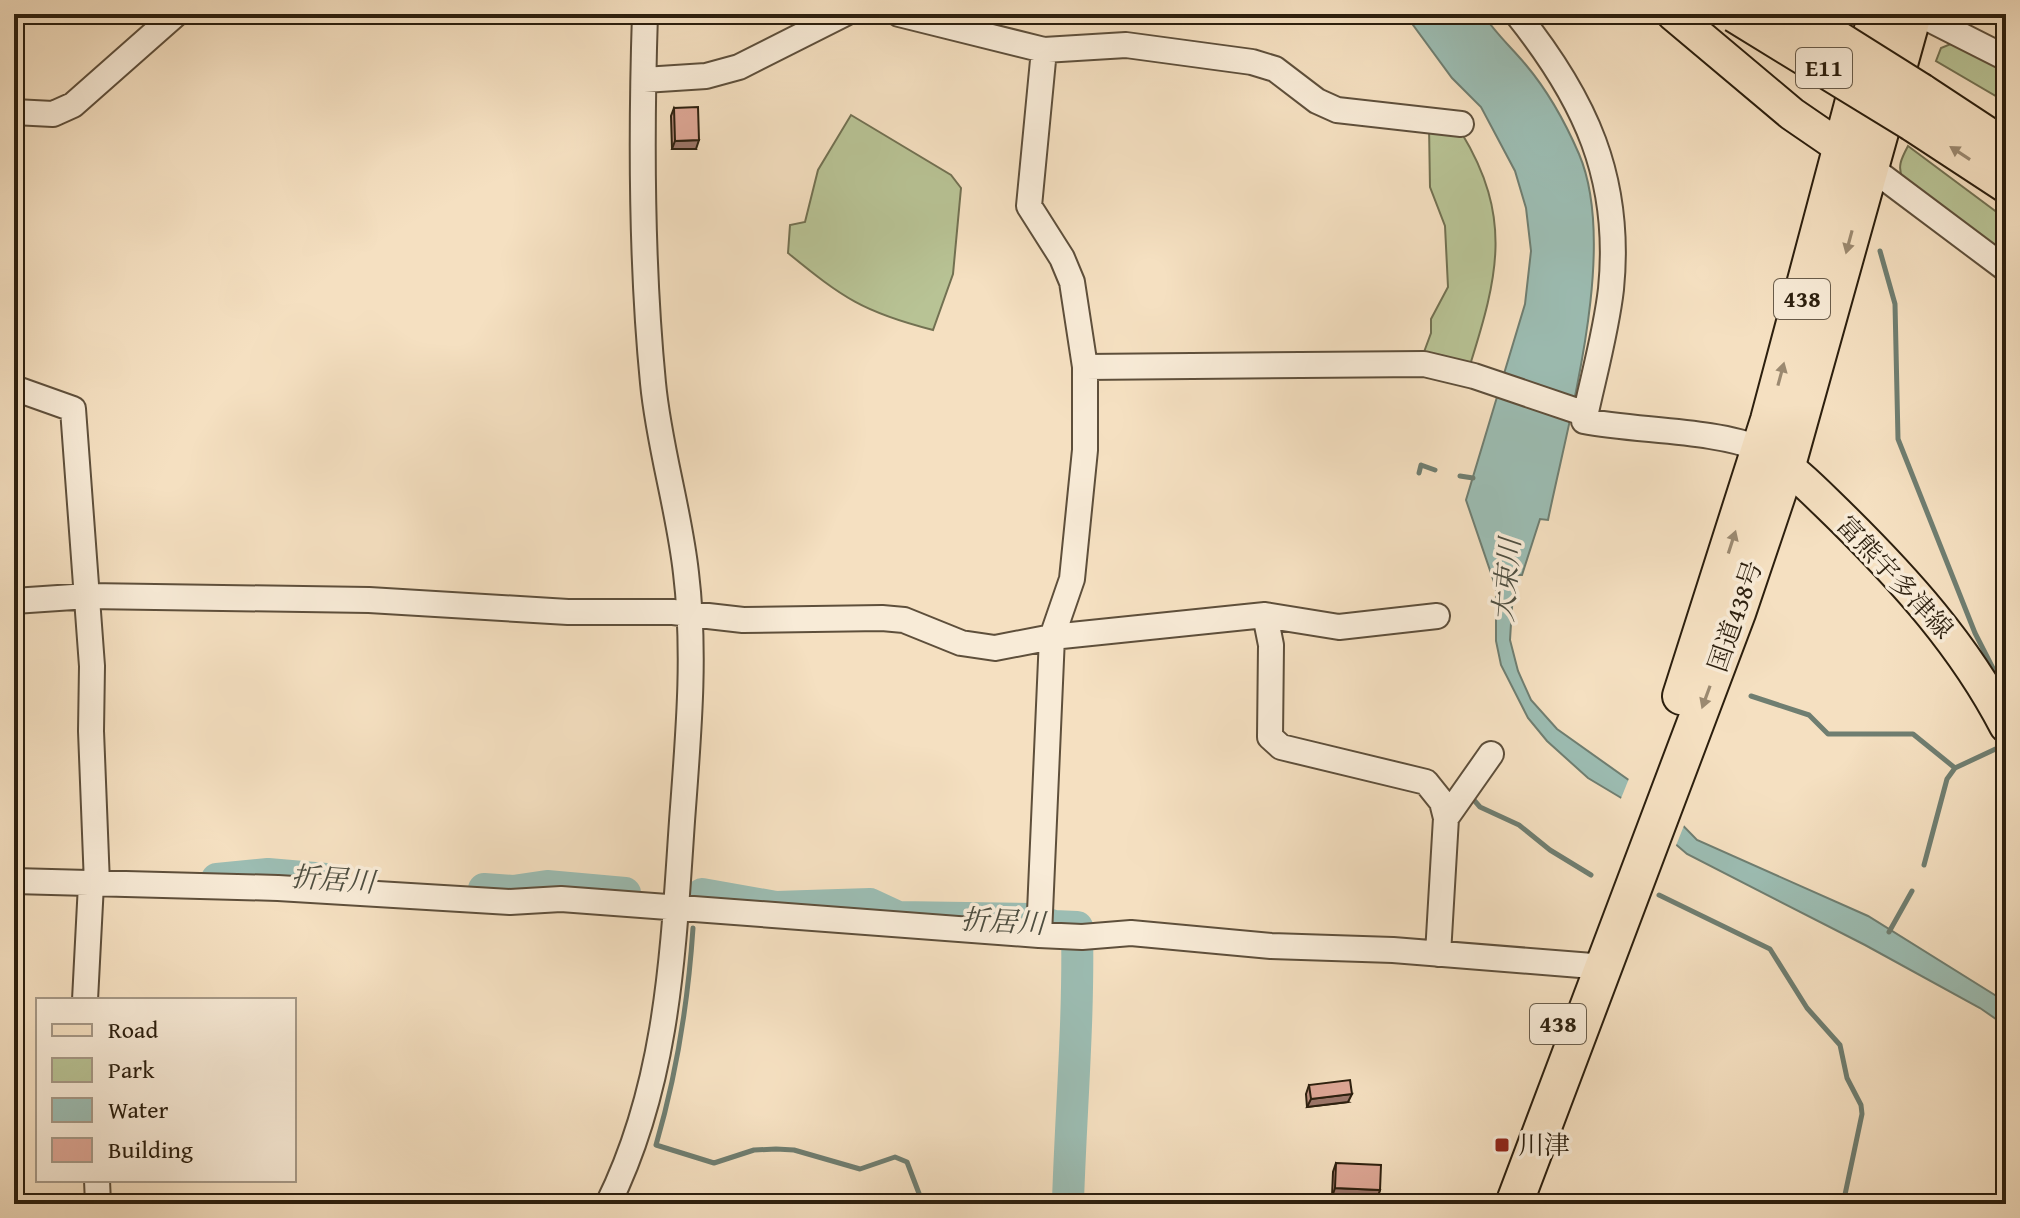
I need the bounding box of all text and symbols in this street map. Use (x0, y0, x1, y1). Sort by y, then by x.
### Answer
road number: E11 (1796, 48, 1852, 88)
one-way arrow (1949, 146, 1971, 160)
one-way arrow (1842, 230, 1854, 255)
road number: 438 (1774, 279, 1830, 319)
one-way arrow (1776, 362, 1788, 387)
street label: 富熊宇多津線 (1828, 506, 1963, 647)
one-way arrow (1727, 530, 1739, 554)
water label: 大束川 (1481, 533, 1530, 624)
street label: 国道438号 (1697, 555, 1772, 677)
one-way arrow (1700, 685, 1712, 709)
water label: 折居川 (290, 855, 379, 902)
water label: 折居川 (960, 898, 1049, 943)
legend (36, 998, 296, 1182)
road number: 438 (1530, 1004, 1586, 1044)
text: Road (108, 1012, 158, 1047)
text: Park (108, 1052, 155, 1087)
text: Water (108, 1092, 169, 1127)
place label: 川津 (1518, 1125, 1570, 1164)
text: Building (108, 1132, 193, 1167)
marker: 川津 (1493, 1136, 1511, 1154)

